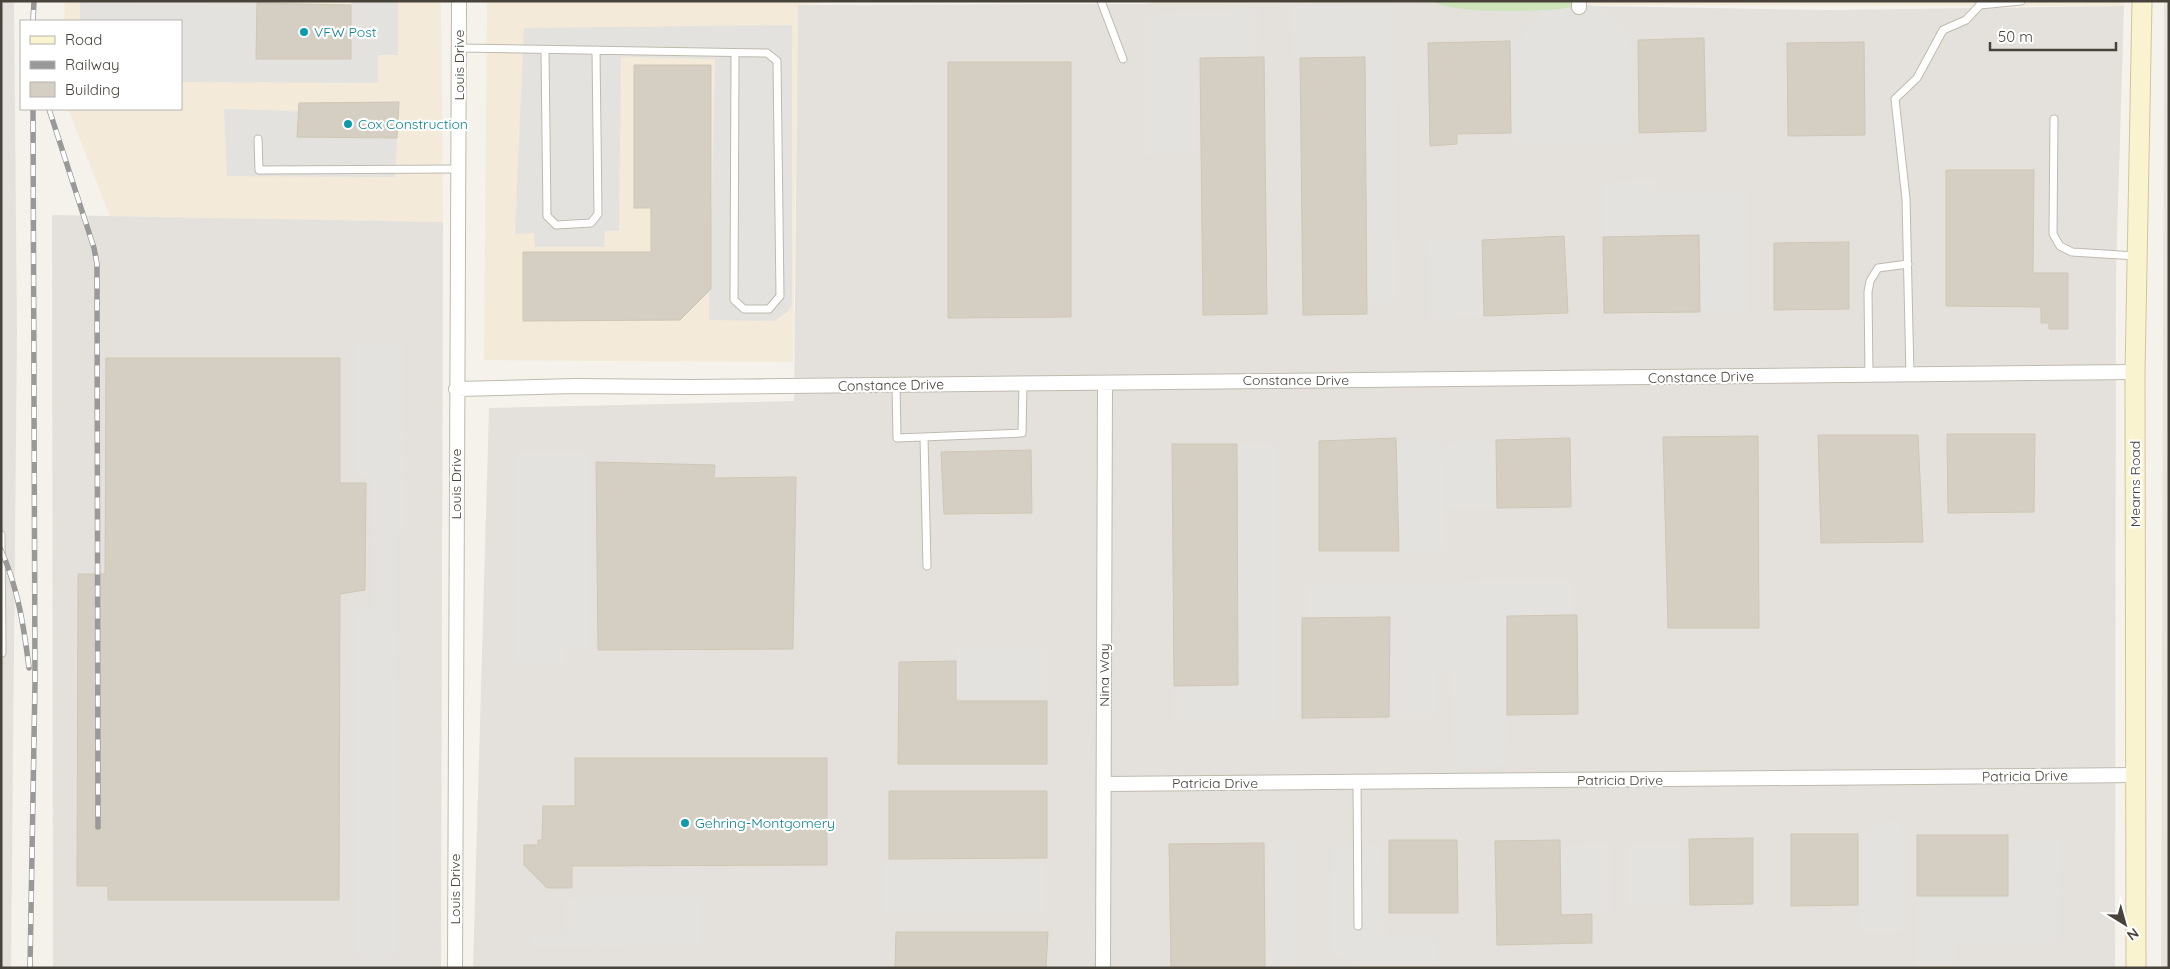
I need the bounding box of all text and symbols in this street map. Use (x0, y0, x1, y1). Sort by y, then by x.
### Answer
legend (20, 20, 182, 110)
scale bar (1990, 20, 2116, 52)
place label: VFW Post (314, 23, 377, 41)
marker: VFW Post (298, 26, 310, 38)
text: 50 m (1998, 27, 2033, 46)
street label: Louis Drive (450, 29, 468, 100)
text: Road (65, 30, 102, 49)
text: Railway (65, 55, 120, 74)
text: Building (65, 80, 120, 99)
place label: Cox Construction (358, 115, 468, 133)
marker: Cox Construction (342, 118, 354, 130)
street label: Constance Drive (1648, 367, 1754, 387)
street label: Constance Drive (1243, 371, 1349, 389)
street label: Constance Drive (838, 375, 944, 395)
street label: Mearns Road (2126, 441, 2144, 527)
street label: Louis Drive (447, 448, 465, 519)
street label: Nina Way (1095, 643, 1113, 707)
street label: Patricia Drive (1982, 766, 2068, 786)
street label: Patricia Drive (1577, 771, 1663, 789)
street label: Patricia Drive (1172, 774, 1258, 792)
place label: Gehring-Montgomery (695, 814, 835, 832)
marker: Gehring-Montgomery (679, 817, 691, 829)
street label: Louis Drive (446, 853, 464, 924)
north arrow (2100, 899, 2150, 949)
text: N (2123, 924, 2142, 945)

